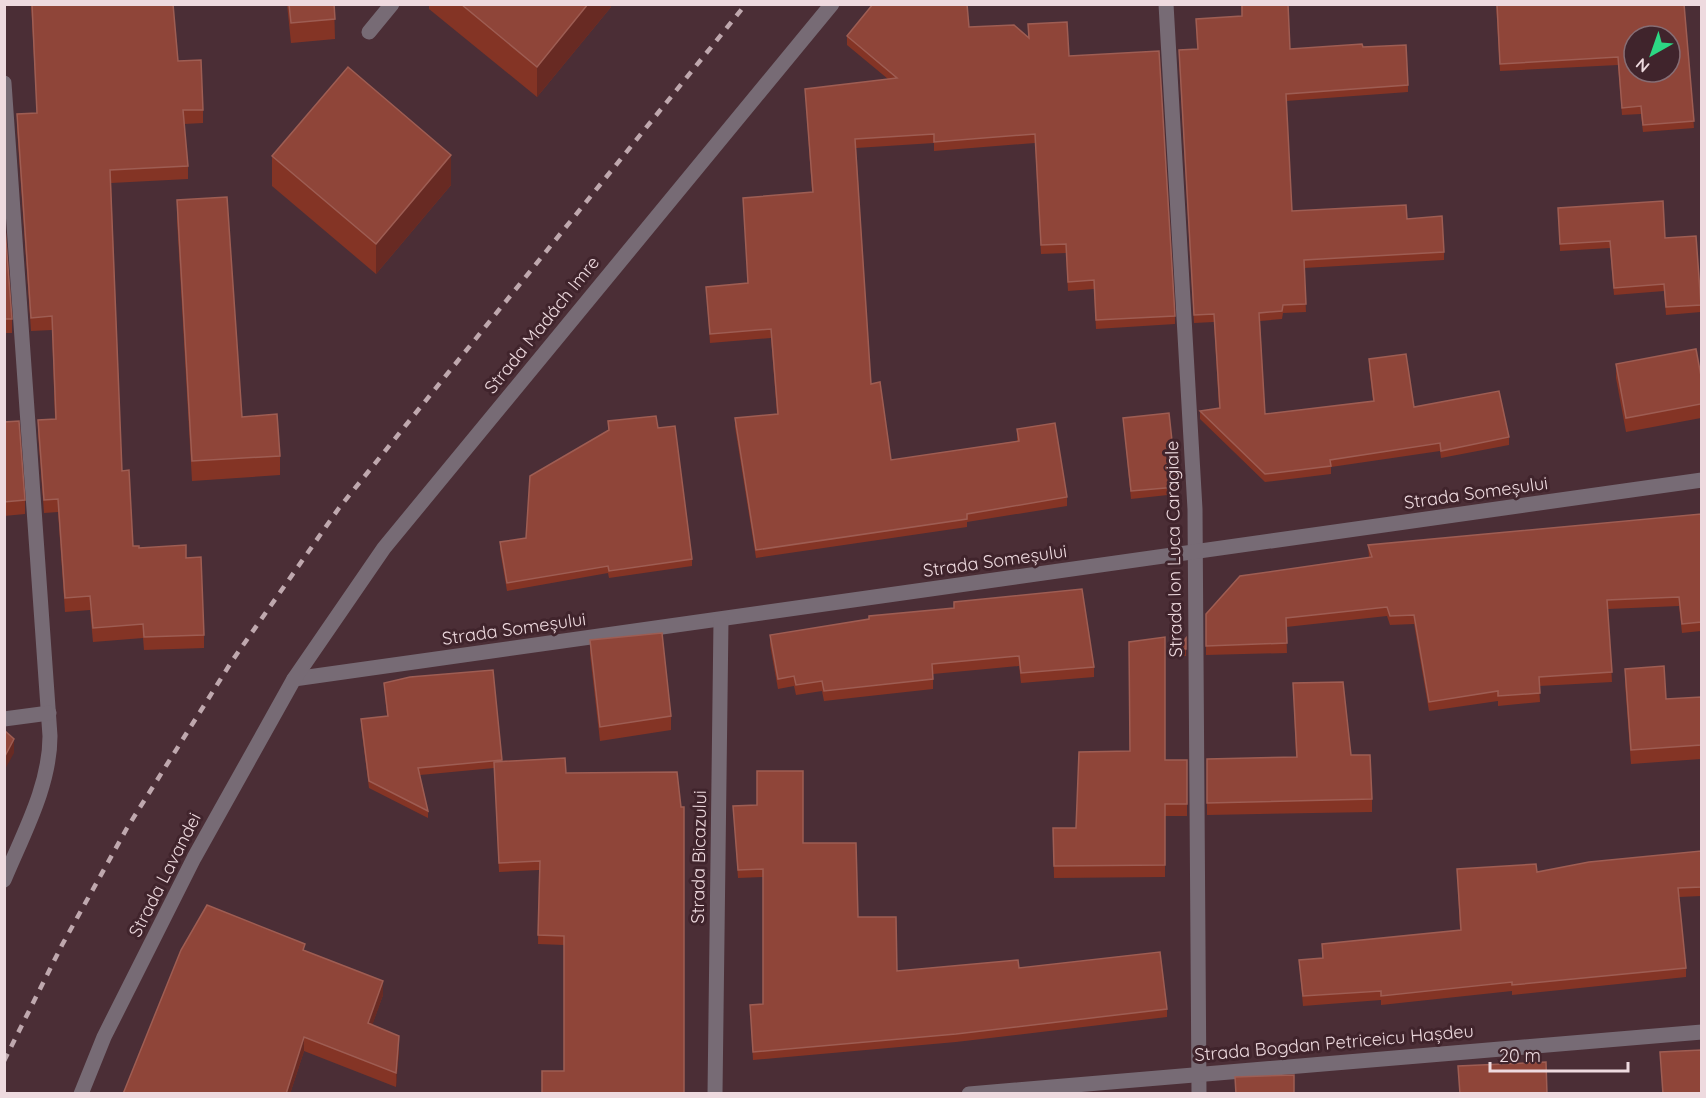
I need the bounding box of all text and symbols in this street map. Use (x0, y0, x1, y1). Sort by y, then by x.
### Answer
north arrow (1622, 24, 1682, 84)
text: N (1631, 54, 1653, 77)
street label: Strada Madách Imre (479, 251, 604, 398)
street label: Strada Ion Luca Caragiale (1160, 441, 1187, 658)
street label: Strada Someșului (1403, 471, 1549, 514)
street label: Strada Someșului (922, 539, 1068, 582)
street label: Strada Someșului (441, 607, 587, 650)
street label: Strada Bicazului (686, 790, 711, 924)
street label: Strada Lavandei (123, 809, 206, 941)
street label: Strada Bogdan Petriceicu Hașdeu (1193, 1019, 1475, 1066)
scale bar (1490, 1035, 1628, 1073)
text: 20 m (1499, 1044, 1541, 1067)

